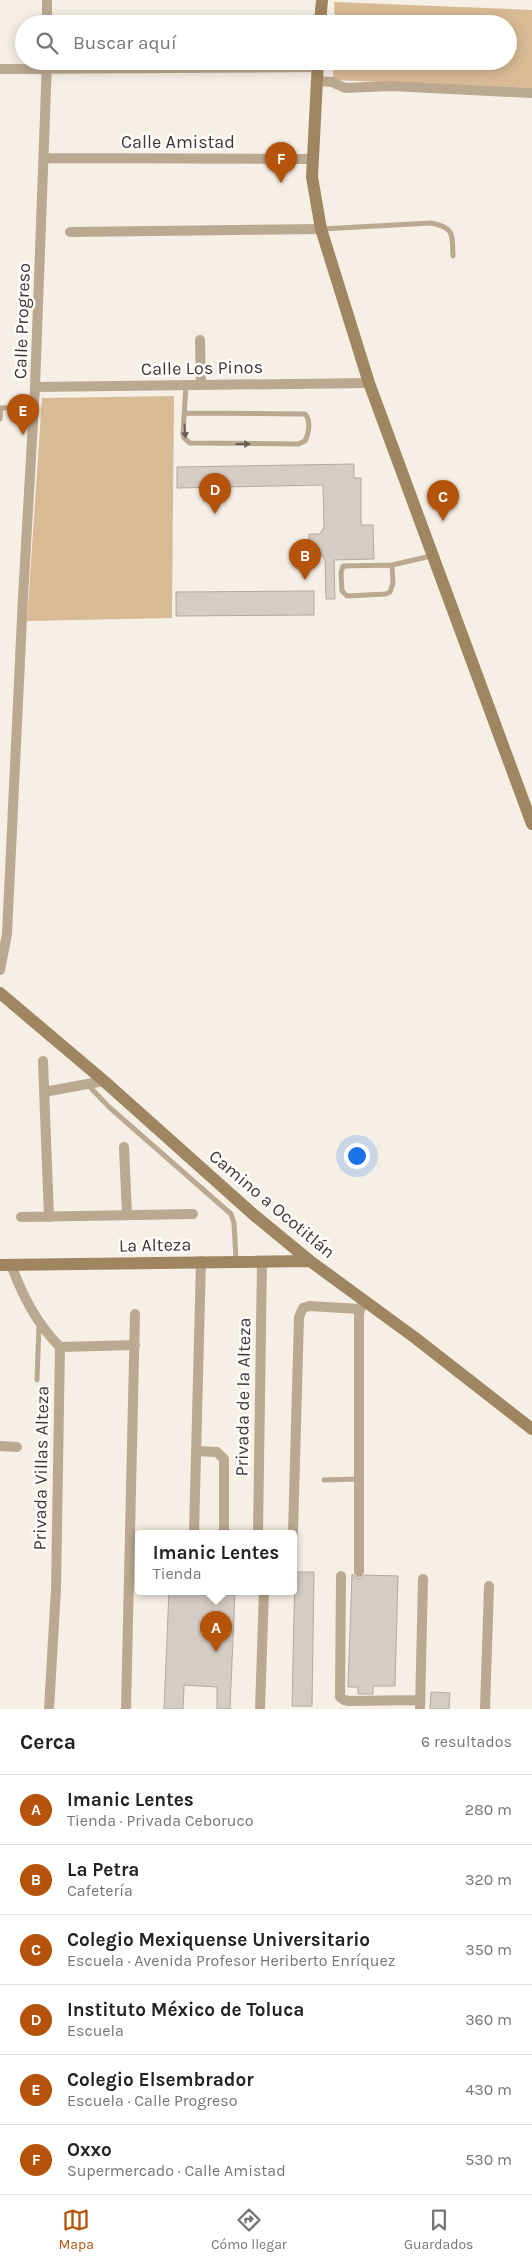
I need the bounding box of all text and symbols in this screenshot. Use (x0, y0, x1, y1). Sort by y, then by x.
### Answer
search box (15, 15, 517, 70)
icon: search (33, 29, 61, 57)
text: Buscar aquí (73, 32, 177, 54)
street label: Calle Amistad (121, 131, 235, 153)
pin: F (265, 142, 297, 183)
street label: Calle Progreso (9, 263, 35, 379)
street label: Calle Los Pinos (141, 356, 263, 380)
pin: E (7, 394, 39, 435)
one-way arrow (181, 424, 189, 440)
one-way arrow (235, 440, 251, 448)
pin: D (199, 473, 231, 514)
pin: C (427, 480, 459, 521)
pin: B (289, 539, 321, 580)
your location (344, 1143, 370, 1169)
street label: Camino a Ocotitlán (205, 1145, 339, 1263)
street label: La Alteza (119, 1233, 191, 1257)
street label: Privada de la Alteza (231, 1317, 255, 1477)
street label: Privada Villas Alteza (29, 1385, 53, 1551)
popup (135, 1530, 297, 1595)
text: Imanic Lentes (153, 1542, 279, 1564)
text: Tienda (153, 1564, 202, 1583)
pin: A (200, 1611, 232, 1652)
text: Cerca (20, 1730, 76, 1754)
text: 6 resultados (421, 1732, 512, 1751)
text: Imanic Lentes (67, 1789, 194, 1811)
text: A (31, 1800, 41, 1819)
text: 280 m (465, 1800, 512, 1819)
text: Tienda · Privada Ceboruco (67, 1811, 253, 1830)
text: La Petra (67, 1859, 139, 1881)
text: B (31, 1870, 41, 1889)
text: 320 m (465, 1870, 512, 1889)
text: Cafetería (67, 1881, 133, 1900)
text: Colegio Mexiquense Universitario (67, 1929, 370, 1951)
text: C (31, 1940, 41, 1959)
text: 350 m (465, 1940, 512, 1959)
text: Escuela · Avenida Profesor Heriberto Enríquez (67, 1951, 395, 1970)
text: Instituto México de Toluca (67, 1999, 304, 2021)
text: D (31, 2010, 41, 2029)
text: 360 m (465, 2010, 512, 2029)
text: Escuela (67, 2021, 124, 2040)
text: Colegio Elsembrador (67, 2069, 254, 2091)
text: E (31, 2080, 41, 2099)
text: 430 m (465, 2080, 512, 2099)
text: Escuela · Calle Progreso (67, 2091, 237, 2110)
text: Oxxo (67, 2139, 112, 2161)
text: F (32, 2150, 40, 2169)
text: 530 m (465, 2150, 512, 2169)
text: Supermercado · Calle Amistad (67, 2161, 286, 2180)
tab: Mapa (58, 2206, 94, 2253)
tab: Cómo llegar (211, 2206, 287, 2253)
tab: Guardados (404, 2206, 473, 2253)

